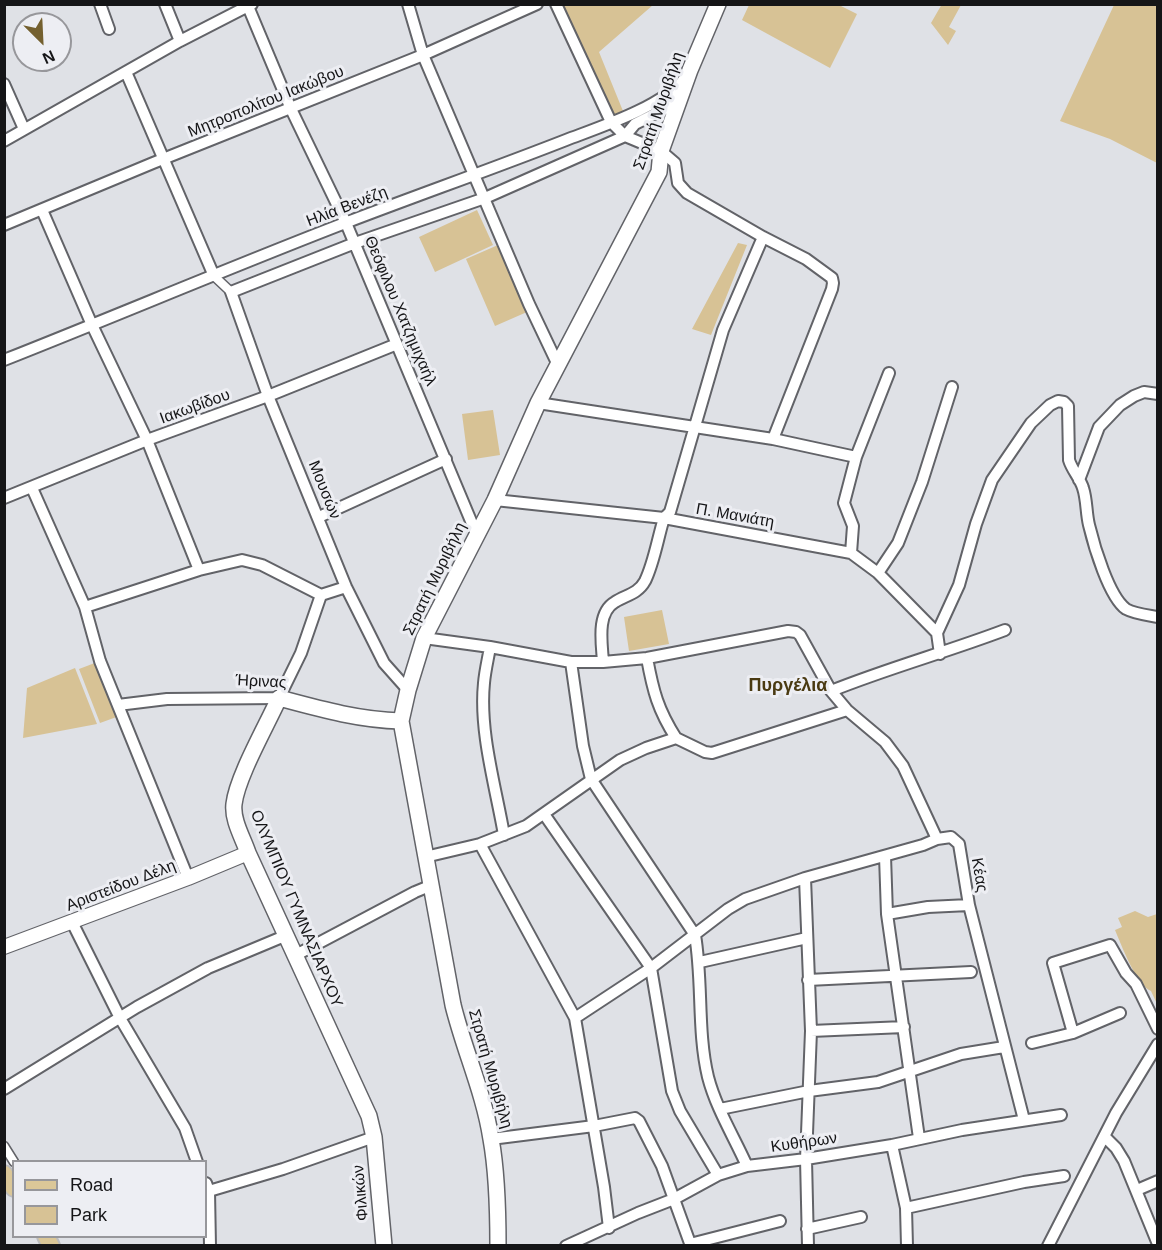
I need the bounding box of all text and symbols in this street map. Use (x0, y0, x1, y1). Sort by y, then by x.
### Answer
north arrow (12, 12, 72, 72)
text: N (40, 47, 57, 67)
street label: Στρατή Μυριβήλη (630, 50, 688, 172)
street label: Μητροπολίτου Ιακώβου (185, 62, 347, 142)
street label: Ηλία Βενέζη (304, 183, 390, 231)
street label: Θεόφιλου Χατζημιχαήλ (360, 233, 440, 389)
street label: Ιακωβίδου (157, 385, 233, 429)
street label: Μουσών (304, 458, 344, 522)
street label: Π. Μανιάτη (694, 500, 776, 532)
street label: Στρατή Μυριβήλη (399, 519, 471, 639)
street label: Ήρινας (235, 671, 287, 693)
district label: Πυργέλια (749, 675, 827, 697)
street label: ΟΛΥΜΠΙΟΥ ΓΥΜΝΑΣΙΑΡΧΟΥ (246, 807, 346, 1011)
street label: Αριστείδου Δέλη (63, 856, 179, 916)
street label: Κέας (967, 856, 991, 894)
street label: Στρατή Μυριβήλη (464, 1007, 516, 1131)
street label: Κυθήρων (770, 1129, 838, 1157)
legend (12, 1160, 207, 1238)
street label: Φιλικών (349, 1164, 373, 1222)
text: Road (70, 1175, 113, 1195)
text: Park (70, 1205, 107, 1225)

